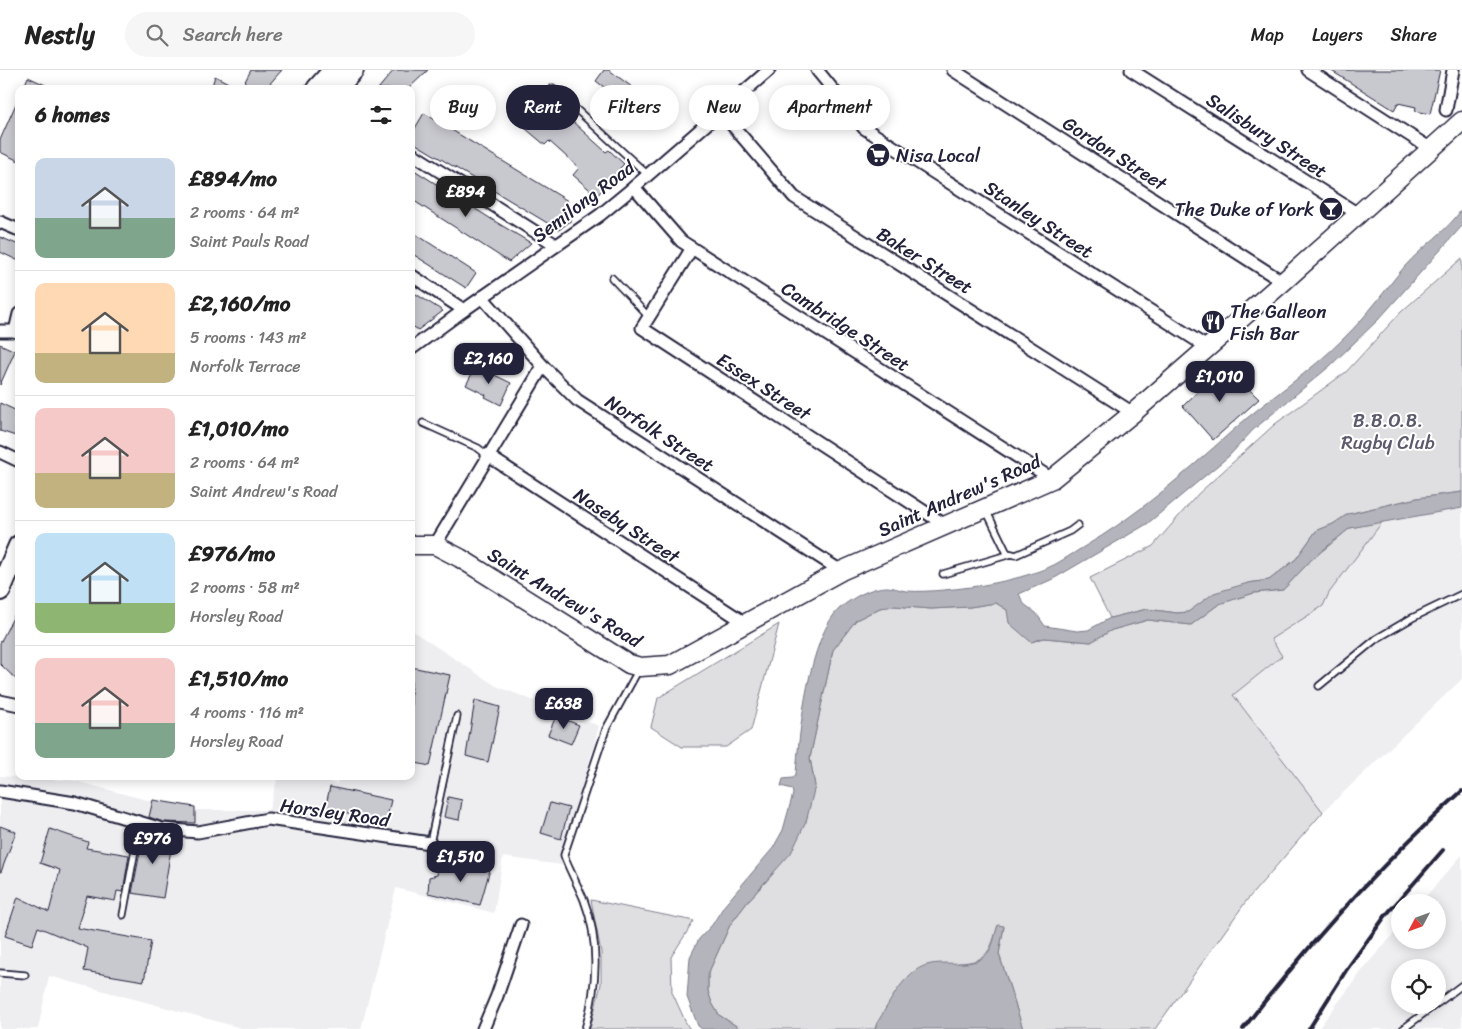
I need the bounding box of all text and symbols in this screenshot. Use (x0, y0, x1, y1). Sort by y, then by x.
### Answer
search box (125, 12, 475, 57)
text: Nestly (25, 14, 95, 56)
text: Search here (183, 18, 283, 51)
text: Map (1251, 19, 1284, 51)
text: Layers (1312, 19, 1363, 51)
text: Share (1391, 19, 1437, 51)
icon: search (143, 21, 171, 49)
street label: Salisbury Street (1199, 84, 1334, 187)
chip: Buy (430, 85, 496, 130)
chip: Rent (506, 85, 580, 130)
chip: Filters (590, 85, 679, 130)
chip: New (689, 85, 759, 130)
chip: Apartment (769, 85, 890, 130)
text: 6 homes (35, 96, 110, 134)
icon: filters (367, 101, 395, 129)
street label: Gordon Street (1056, 107, 1175, 200)
place label: Nisa Local (896, 139, 981, 172)
supermarket icon: Nisa Local (865, 142, 891, 168)
street label: Semilong Road (525, 151, 643, 251)
text: £894/mo (190, 160, 277, 198)
street label: Stanley Street (977, 171, 1100, 267)
pin: £894 (436, 176, 496, 218)
text: £894 (447, 177, 485, 206)
icon: home (75, 178, 135, 238)
place label: The Duke of York (1174, 193, 1314, 226)
bar icon: The Duke of York (1318, 196, 1344, 222)
text: 2 rooms · 64 m² (190, 198, 300, 227)
street label: Baker Street (870, 218, 980, 303)
text: Saint Pauls Road (190, 227, 308, 256)
street label: Cambridge Street (775, 272, 917, 381)
text: £2,160/mo (190, 285, 290, 323)
place label: The Galleon Fish Bar (1230, 295, 1326, 350)
icon: home (75, 303, 135, 363)
restaurant icon: The Galleon Fish Bar (1200, 309, 1226, 335)
text: 5 rooms · 143 m² (190, 323, 307, 352)
pin: £2,160 (448, 342, 530, 385)
street label: Essex Street (710, 343, 819, 430)
text: £2,160 (465, 344, 513, 373)
text: Norfolk Terrace (190, 352, 301, 381)
pin: £1,010 (1179, 360, 1261, 403)
text: £1,010 (1197, 362, 1243, 391)
street label: Norfolk Street (598, 386, 721, 481)
park label: B.B.O.B. Rugby Club (1341, 404, 1435, 459)
text: £1,010/mo (190, 410, 289, 448)
icon: home (75, 428, 135, 488)
street label: Saint Andrew's Road (872, 444, 1047, 546)
text: 2 rooms · 64 m² (190, 448, 300, 477)
text: Saint Andrew's Road (190, 477, 338, 506)
street label: Naseby Street (567, 479, 688, 573)
text: £976/mo (190, 535, 275, 573)
street label: Saint Andrew's Road (481, 538, 649, 657)
icon: home (75, 553, 135, 613)
text: 2 rooms · 58 m² (190, 573, 300, 602)
text: Horsley Road (190, 602, 283, 631)
text: £1,510/mo (190, 660, 288, 698)
icon: home (75, 678, 135, 738)
pin: £638 (534, 688, 594, 730)
text: £638 (546, 689, 582, 718)
text: 4 rooms · 116 m² (190, 698, 304, 727)
text: Horsley Road (190, 727, 283, 756)
street label: Horsley Road (278, 788, 393, 837)
pin: £976 (123, 822, 183, 865)
text: £976 (135, 824, 171, 853)
pin: £1,510 (420, 840, 502, 883)
text: £1,510 (438, 842, 484, 871)
north arrow (1391, 894, 1446, 949)
map controls (1391, 894, 1446, 1014)
button: locate (1391, 959, 1446, 1014)

